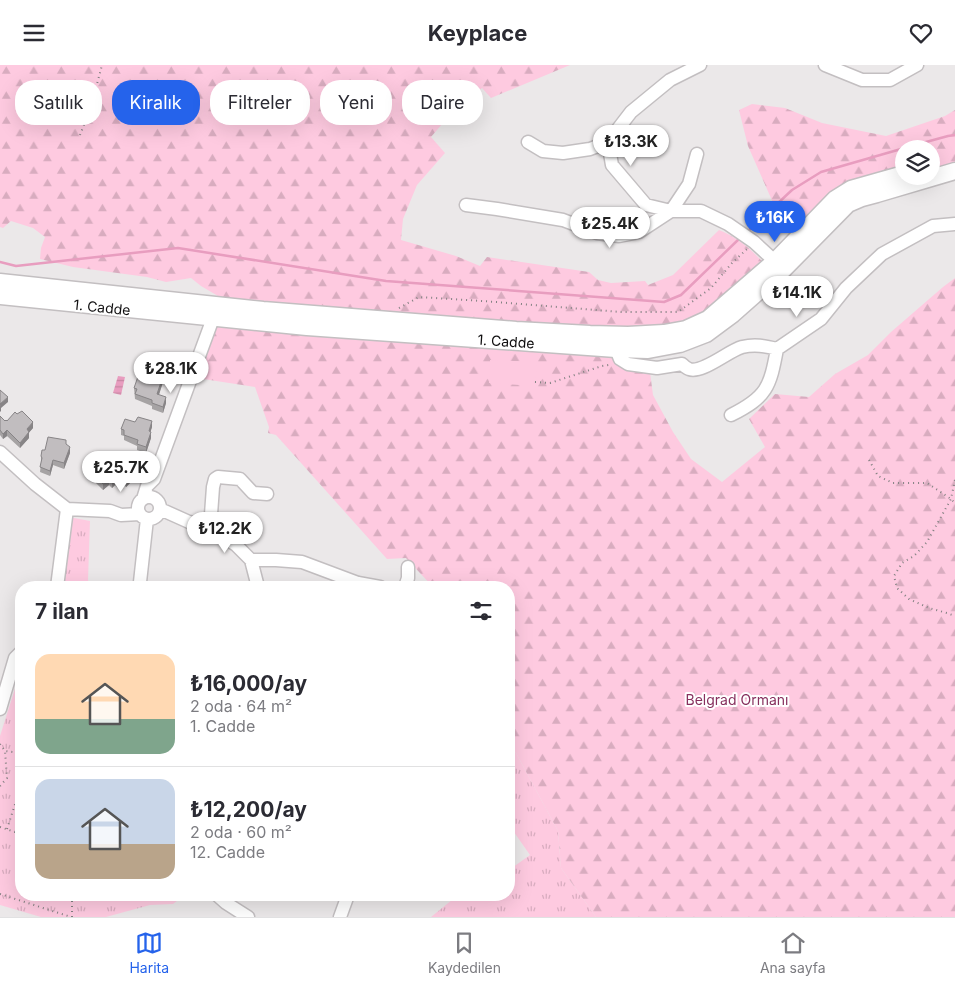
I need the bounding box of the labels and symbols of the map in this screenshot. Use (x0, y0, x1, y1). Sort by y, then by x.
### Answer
pin: ₺13.3K (590, 124, 672, 167)
pin: ₺16K (745, 201, 805, 243)
pin: ₺25.4K (569, 207, 651, 249)
pin: ₺14.1K (756, 275, 838, 318)
street label: 1. Cadde (73, 296, 131, 318)
street label: 1. Cadde (477, 331, 535, 351)
pin: ₺28.1K (130, 351, 212, 394)
pin: ₺25.7K (80, 451, 162, 493)
pin: ₺12.2K (184, 511, 266, 554)
park label: Belgrad Ormanı (686, 691, 788, 708)

